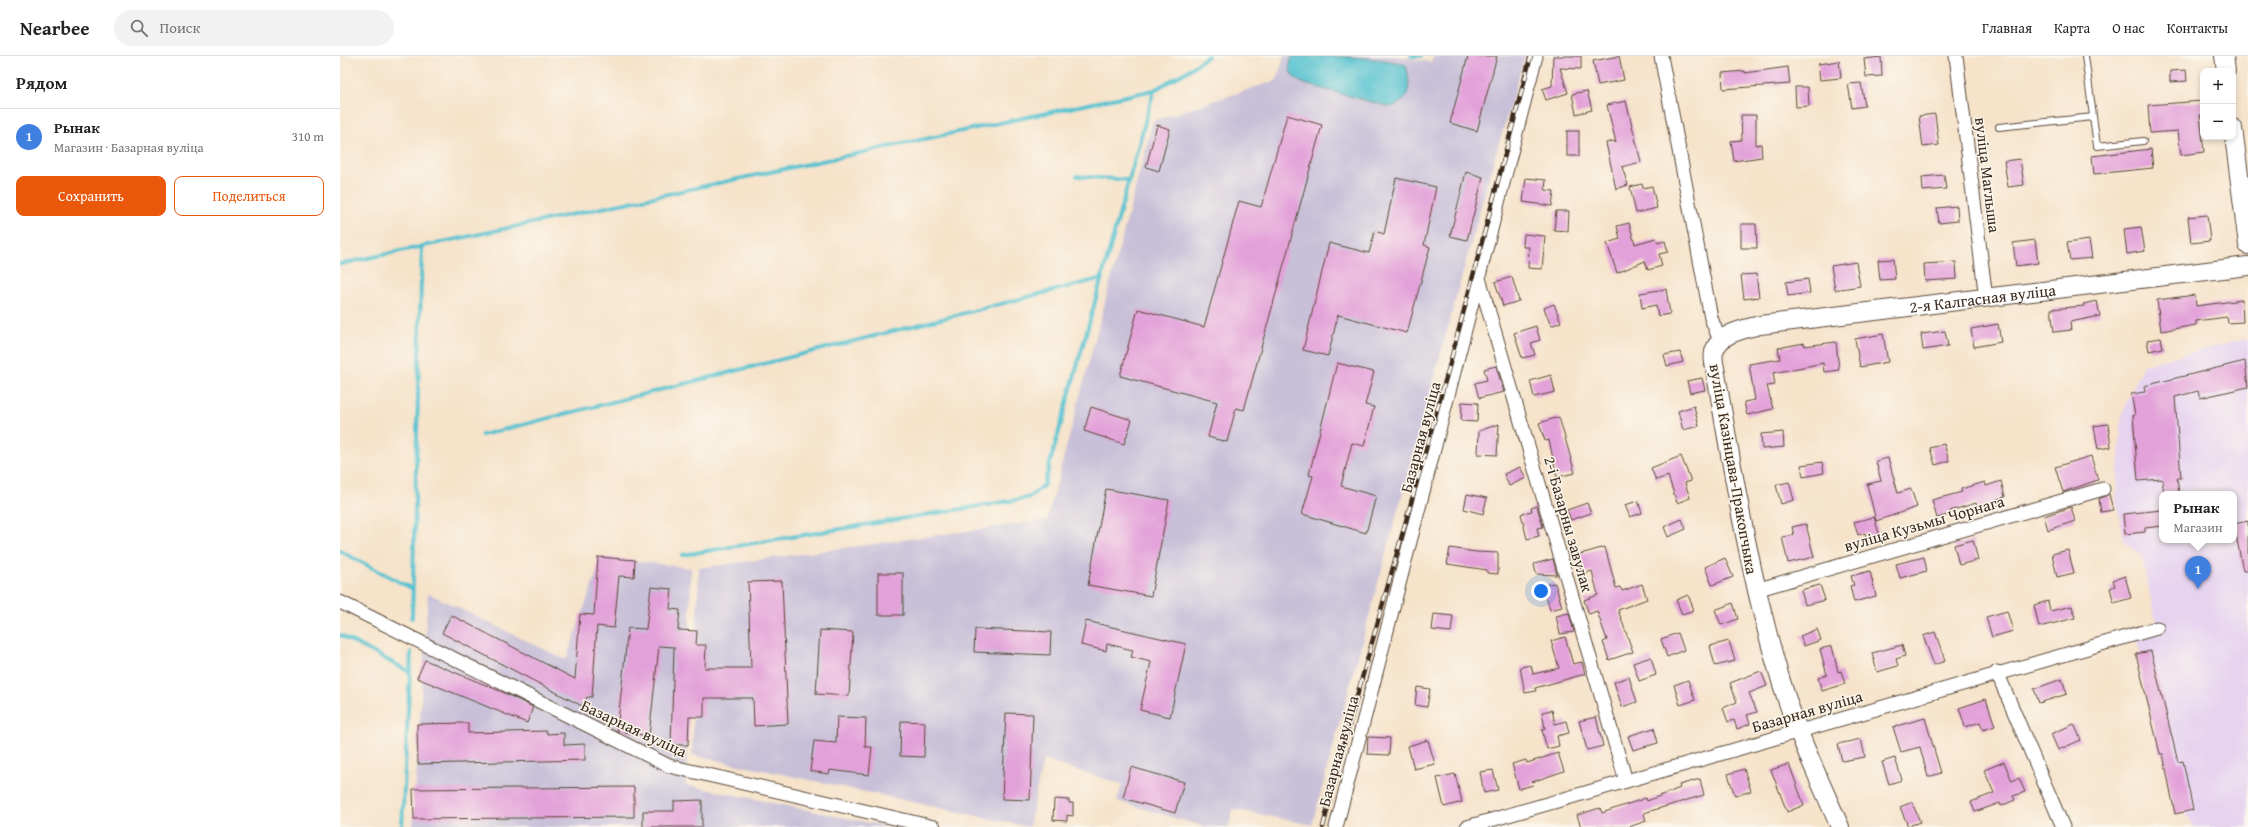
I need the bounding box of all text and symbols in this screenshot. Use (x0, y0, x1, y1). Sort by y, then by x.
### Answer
search box (114, 10, 394, 46)
text: Nearbee (20, 14, 90, 42)
icon: search (128, 17, 150, 39)
text: Поиск (160, 17, 200, 38)
text: Главная (1982, 18, 2032, 38)
text: Карта (2054, 18, 2090, 38)
text: О нас (2112, 18, 2145, 38)
text: Контакты (2167, 18, 2228, 38)
map controls (2200, 68, 2236, 140)
button: + (2200, 68, 2236, 104)
text: Рядом (16, 70, 67, 95)
button: − (2200, 104, 2236, 140)
street label: вуліца Маглыша (1969, 116, 2007, 234)
text: Рынак (54, 117, 100, 138)
text: 1 (26, 127, 32, 146)
text: 310 m (292, 127, 324, 146)
text: Магазин · Базарная вуліца (54, 138, 204, 157)
button: Сохранить (16, 176, 166, 216)
button: Поделиться (174, 176, 324, 216)
street label: 2-я Калгасная вуліца (1908, 277, 2057, 319)
street label: вуліца Казінцава-Пракопчыка (1704, 362, 1764, 576)
street label: Базарная вуліца (1394, 378, 1446, 495)
street label: 2-і Базарны завулак (1538, 453, 1600, 595)
street label: вуліца Кузьмы Чорнага (1841, 488, 2007, 557)
popup (2159, 491, 2237, 543)
text: Рынак (2174, 497, 2219, 518)
text: Магазин (2174, 518, 2223, 537)
pin: 1 (2185, 556, 2211, 589)
your location (1531, 581, 1551, 601)
street label: Базарная вуліца (1749, 684, 1866, 738)
street label: Базарная вуліца (1312, 692, 1364, 809)
street label: Базарная вуліца (577, 693, 691, 763)

